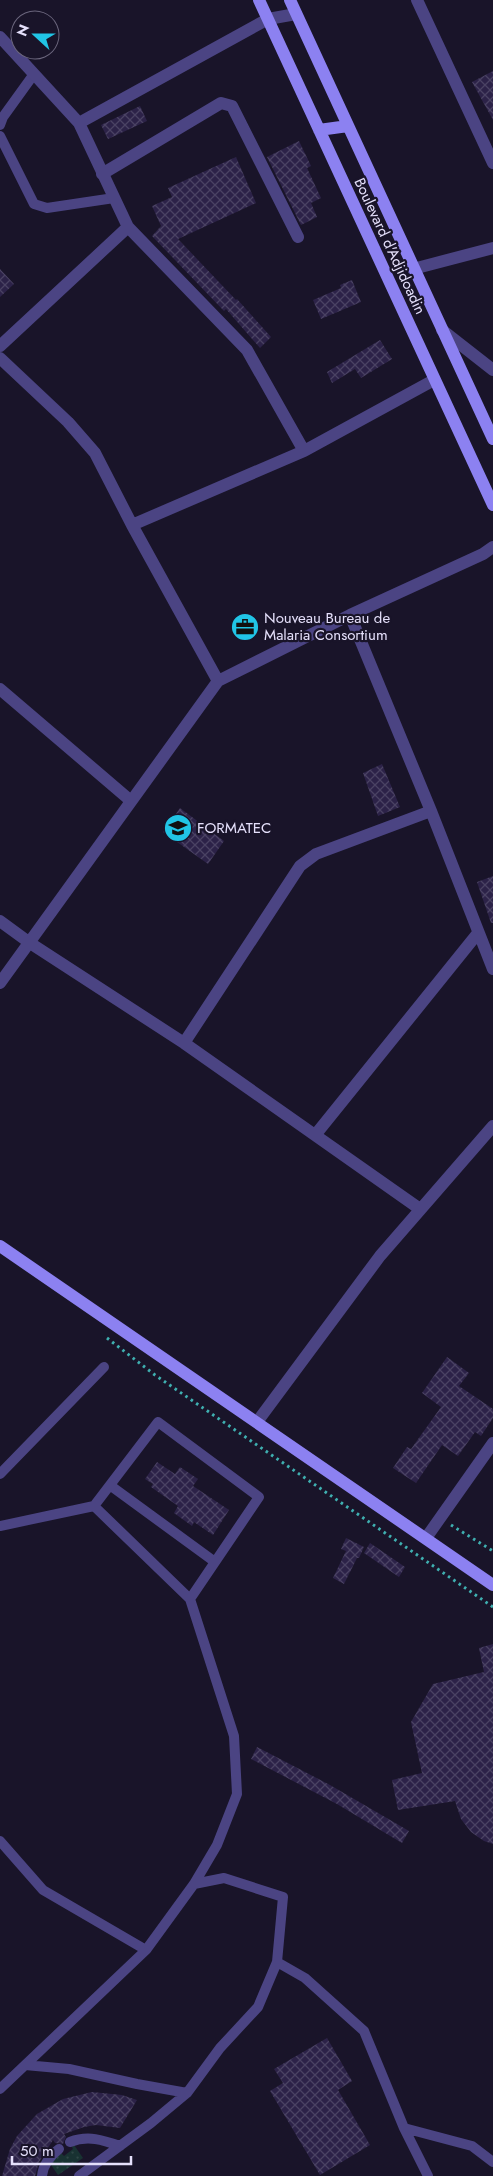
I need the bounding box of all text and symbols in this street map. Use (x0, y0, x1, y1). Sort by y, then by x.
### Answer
north arrow (10, 10, 60, 60)
text: N (12, 22, 34, 39)
street label: Boulevard d'Adjidoadin (349, 174, 431, 318)
place label: Nouveau Bureau de Malaria Consortium (264, 607, 390, 646)
office icon: Nouveau Bureau de Malaria Consortium (230, 612, 260, 642)
school or university icon: FORMATEC (163, 813, 193, 843)
place label: FORMATEC (197, 817, 271, 839)
scale bar (12, 2134, 131, 2166)
text: 50 m (20, 2140, 54, 2162)

